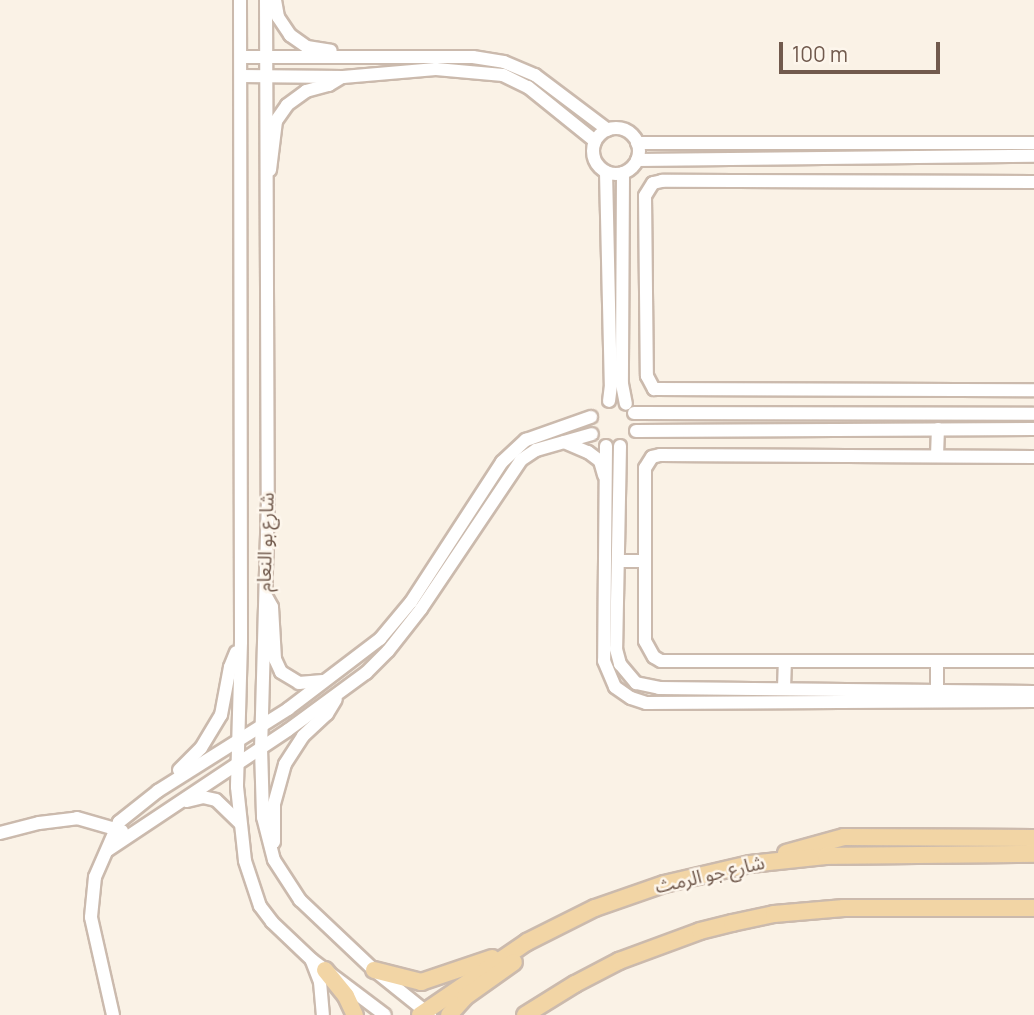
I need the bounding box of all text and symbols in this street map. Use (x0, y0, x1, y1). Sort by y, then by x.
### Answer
scale bar (782, 28, 943, 72)
text: 100 m (792, 40, 848, 68)
street label: شارع بو النعام (253, 492, 279, 592)
street label: شارع جو الرمث (653, 851, 767, 899)

